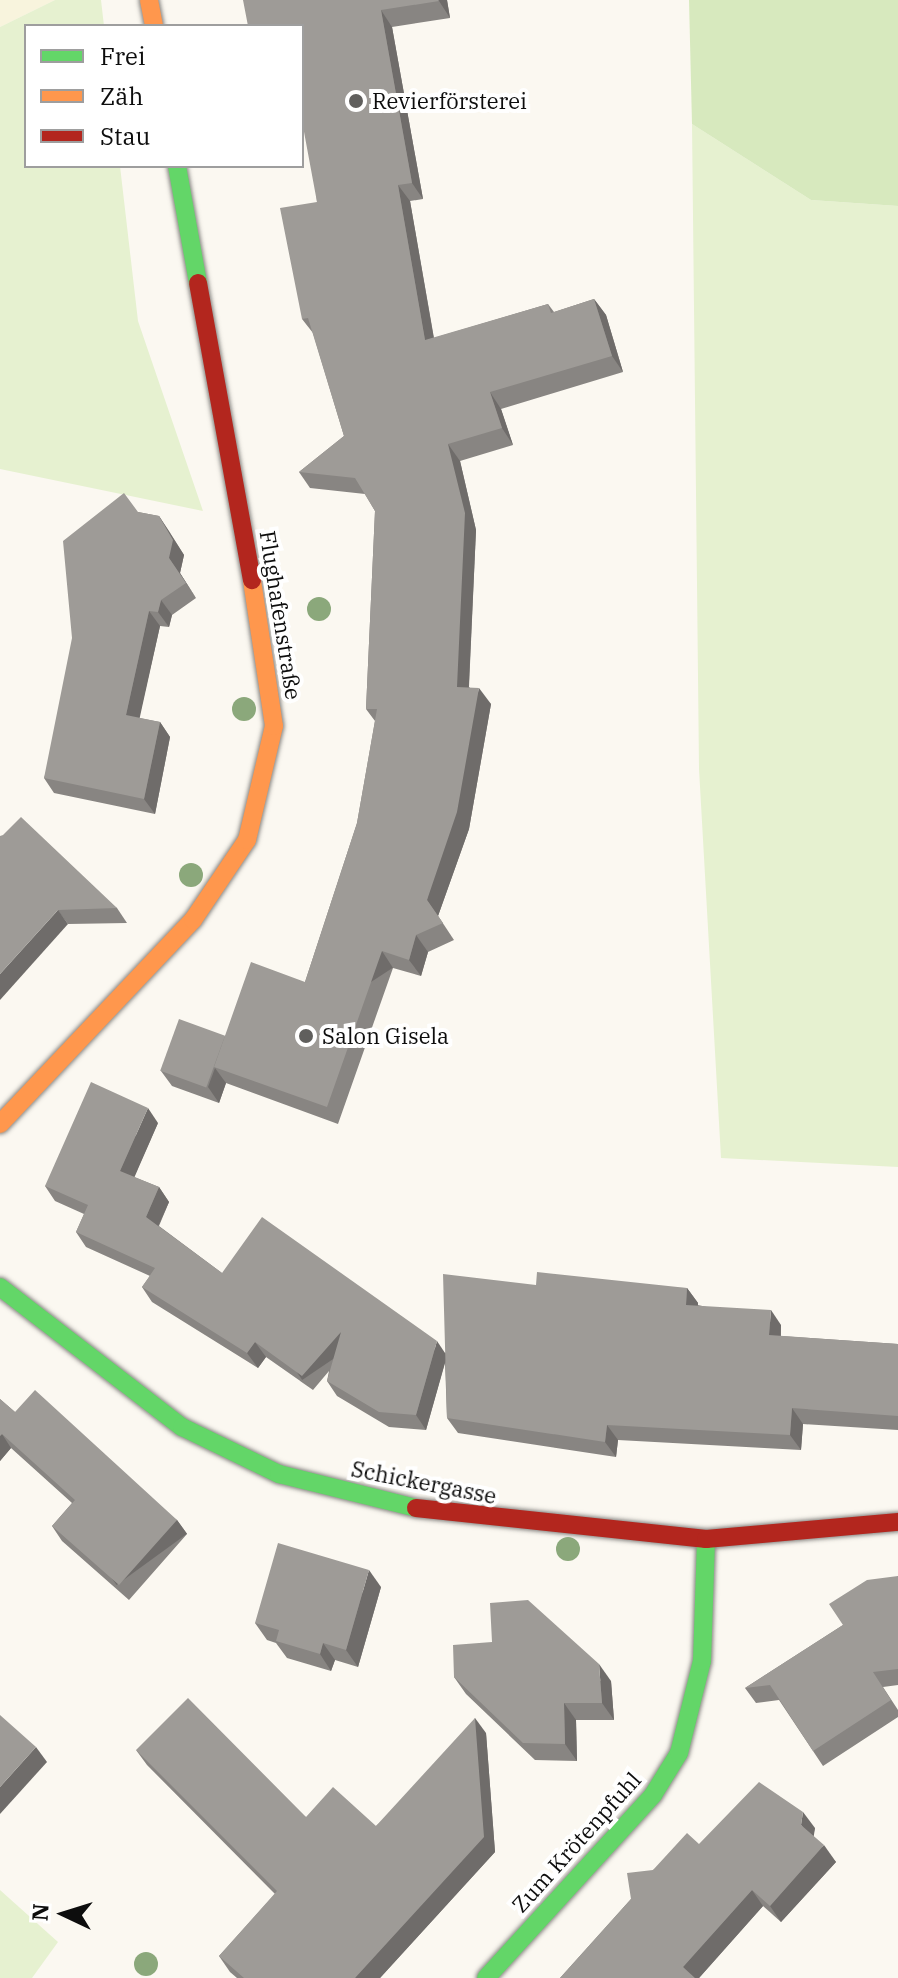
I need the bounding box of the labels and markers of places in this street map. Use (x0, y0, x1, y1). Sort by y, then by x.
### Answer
place label: Revierförsterei (372, 88, 527, 114)
marker: Revierförsterei (347, 92, 365, 110)
place label: Salon Gisela (322, 1023, 449, 1049)
marker: Salon Gisela (297, 1027, 315, 1045)

